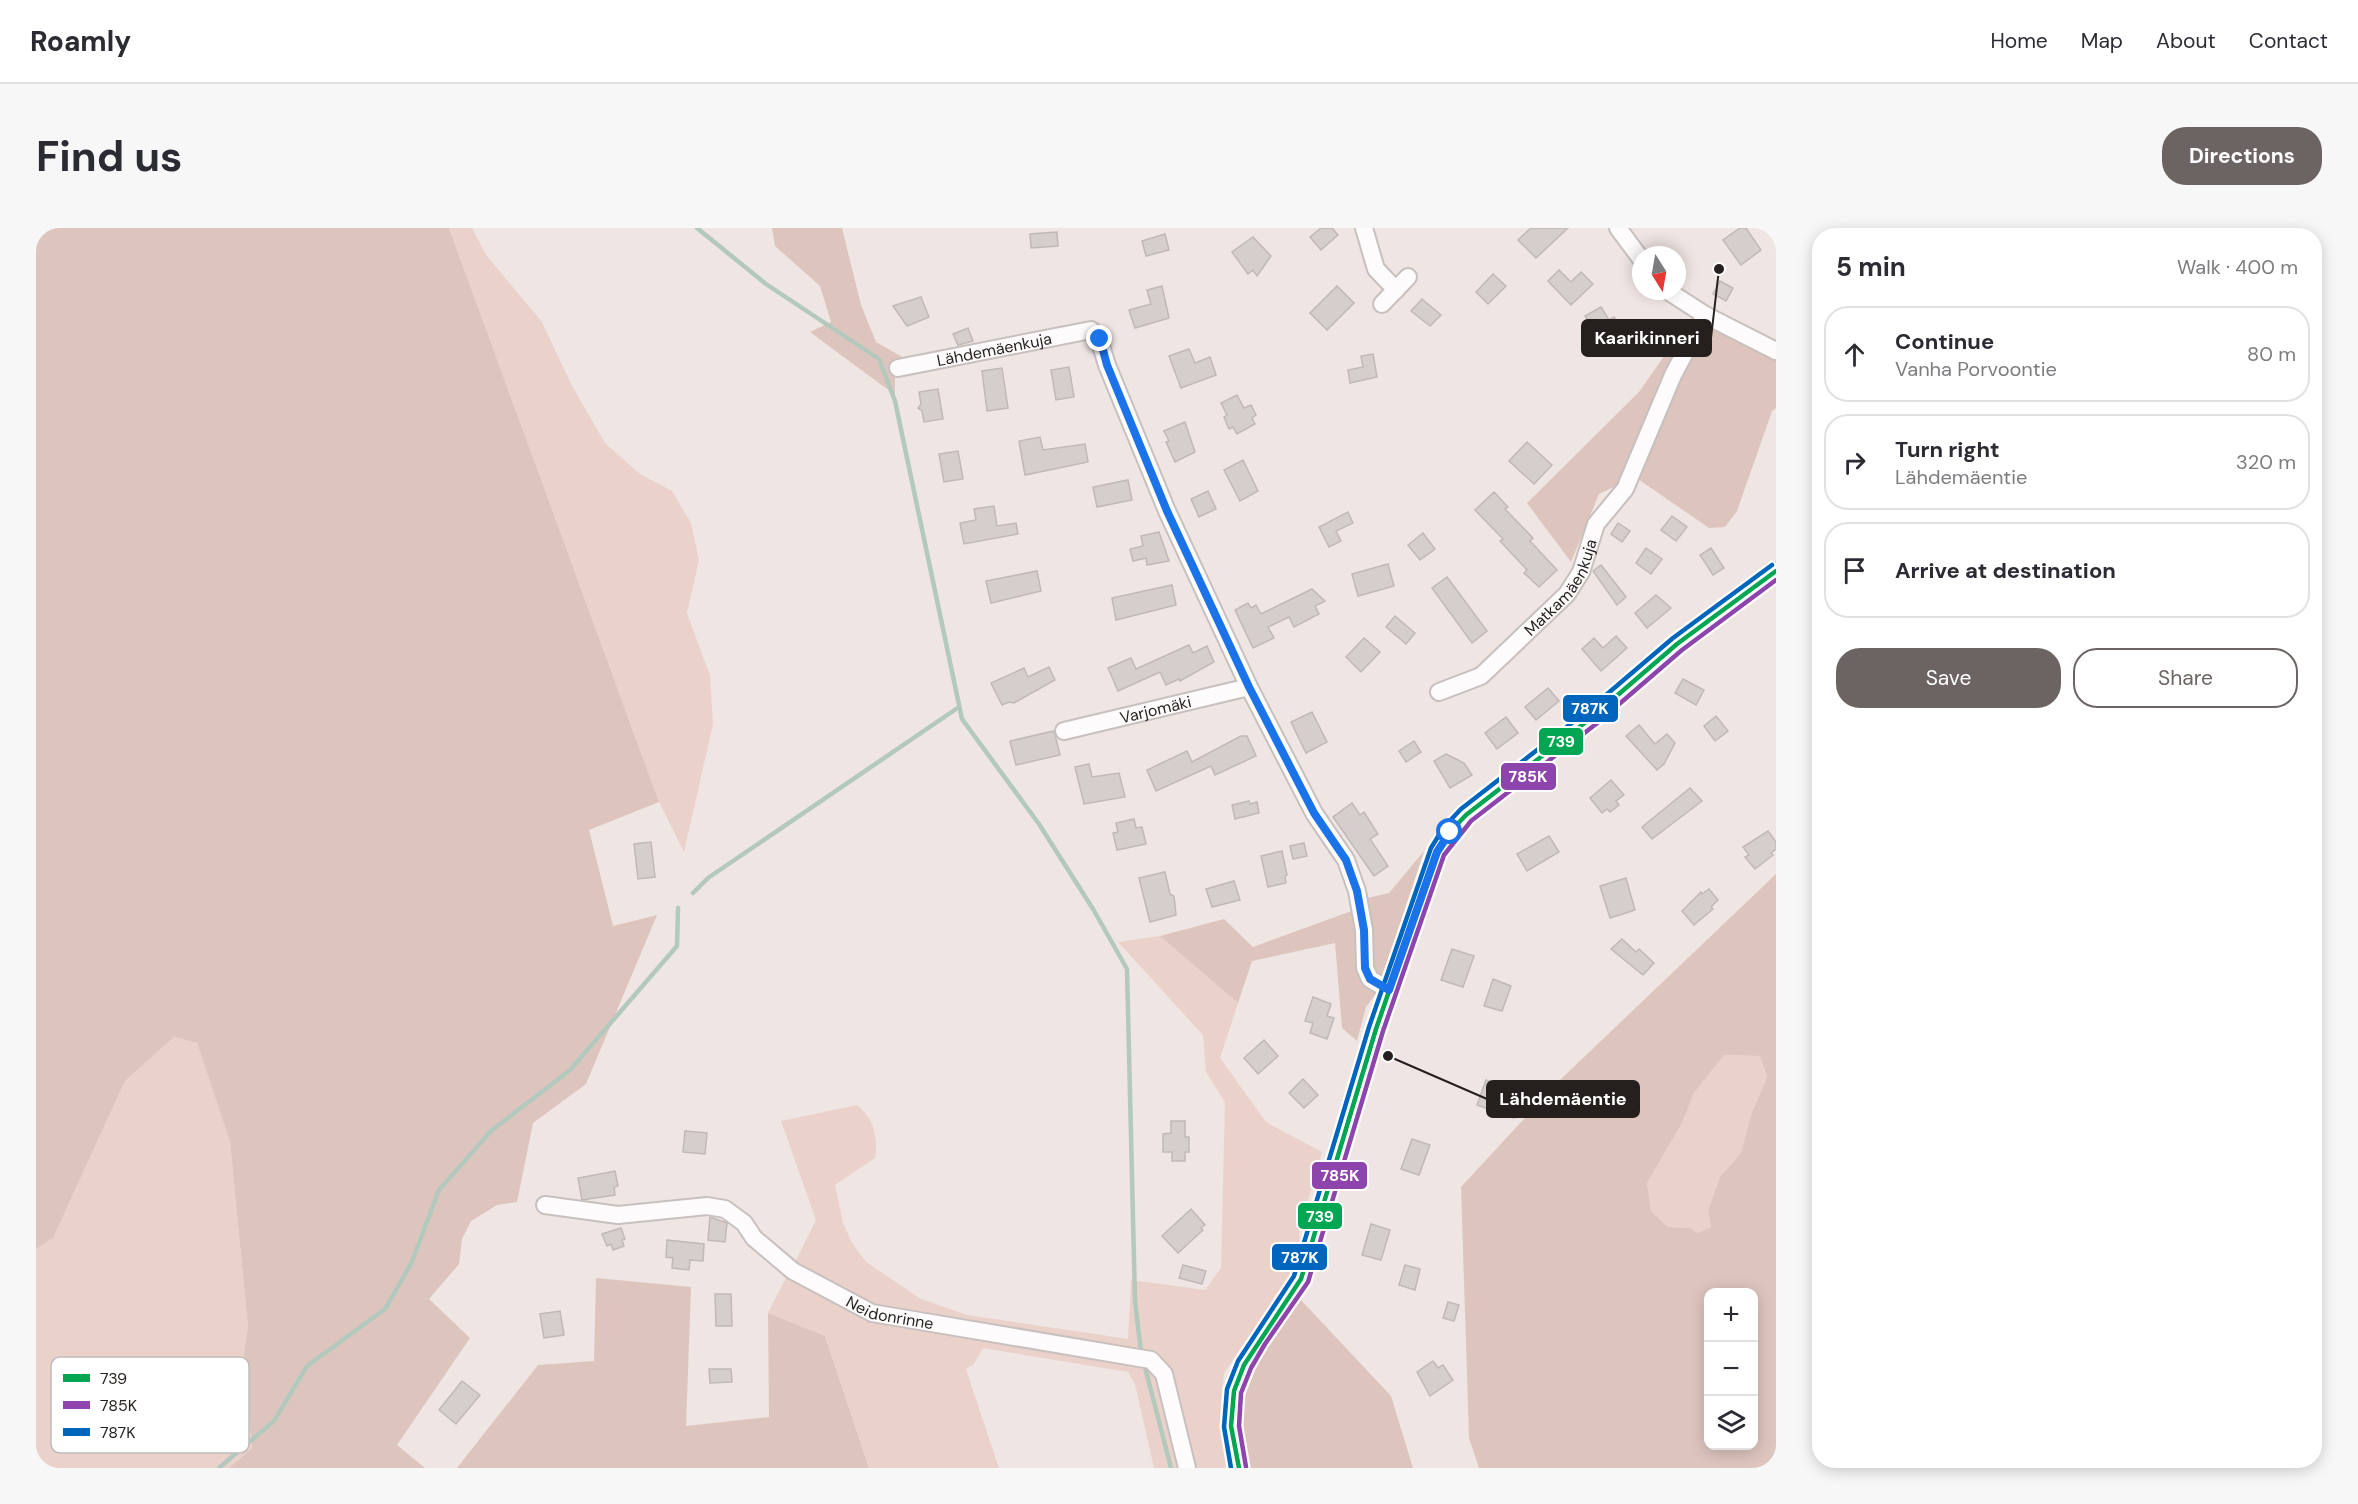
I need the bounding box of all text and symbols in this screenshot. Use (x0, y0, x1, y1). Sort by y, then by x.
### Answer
text: Roamly (30, 23, 131, 60)
text: Home (1990, 27, 2048, 55)
text: Map (2081, 27, 2123, 55)
text: About (2156, 27, 2216, 55)
text: Contact (2249, 27, 2328, 55)
button: Directions (2162, 127, 2322, 185)
text: Find us (36, 129, 182, 184)
north arrow (1632, 246, 1686, 300)
text: 5 min (1836, 250, 1906, 284)
text: Walk · 400 m (2177, 254, 2298, 280)
callout: Kaarikinneri (1582, 320, 1711, 356)
route end (1086, 325, 1112, 351)
text: Kaarikinneri (1594, 326, 1700, 350)
text: Continue (1895, 327, 1994, 356)
street label: Lähdemäenkuja (935, 328, 1053, 371)
icon: ahead (1838, 338, 1871, 371)
text: 80 m (2247, 341, 2296, 367)
text: Vanha Porvoontie (1895, 356, 2057, 382)
text: Turn right (1895, 435, 2000, 464)
icon: right (1838, 446, 1871, 479)
text: 320 m (2236, 449, 2296, 475)
text: Lähdemäentie (1895, 464, 2027, 490)
street label: Matkamäenkuja (1519, 536, 1601, 640)
icon: arrive (1838, 554, 1871, 587)
text: Arrive at destination (1895, 556, 2116, 585)
button: Save (1836, 648, 2061, 708)
button: Share (2073, 648, 2298, 708)
street label: Varjomäki (1118, 691, 1193, 728)
line badge: 787K (1562, 694, 1619, 723)
text: 787K (1571, 698, 1609, 719)
line badge: 739 (1538, 727, 1584, 756)
text: 739 (1547, 731, 1575, 752)
line badge: 785K (1500, 762, 1557, 791)
text: 785K (1508, 766, 1548, 787)
route start (1436, 818, 1462, 844)
callout: Lähdemäentie (1487, 1081, 1639, 1117)
text: Lähdemäentie (1499, 1087, 1627, 1111)
line badge: 785K (1311, 1161, 1368, 1190)
text: 785K (1320, 1165, 1360, 1186)
line badge: 739 (1297, 1202, 1343, 1230)
text: 739 (1306, 1206, 1334, 1227)
line badge: 787K (1271, 1243, 1328, 1271)
text: 787K (1281, 1247, 1319, 1268)
map controls (1704, 1288, 1758, 1450)
button: + (1704, 1288, 1758, 1342)
street label: Neidonrinne (843, 1291, 935, 1334)
button: − (1704, 1342, 1758, 1396)
legend (51, 1357, 249, 1453)
text: 739 (100, 1368, 127, 1389)
text: 785K (100, 1395, 137, 1416)
button: layers (1704, 1396, 1758, 1450)
text: 787K (100, 1422, 135, 1443)

